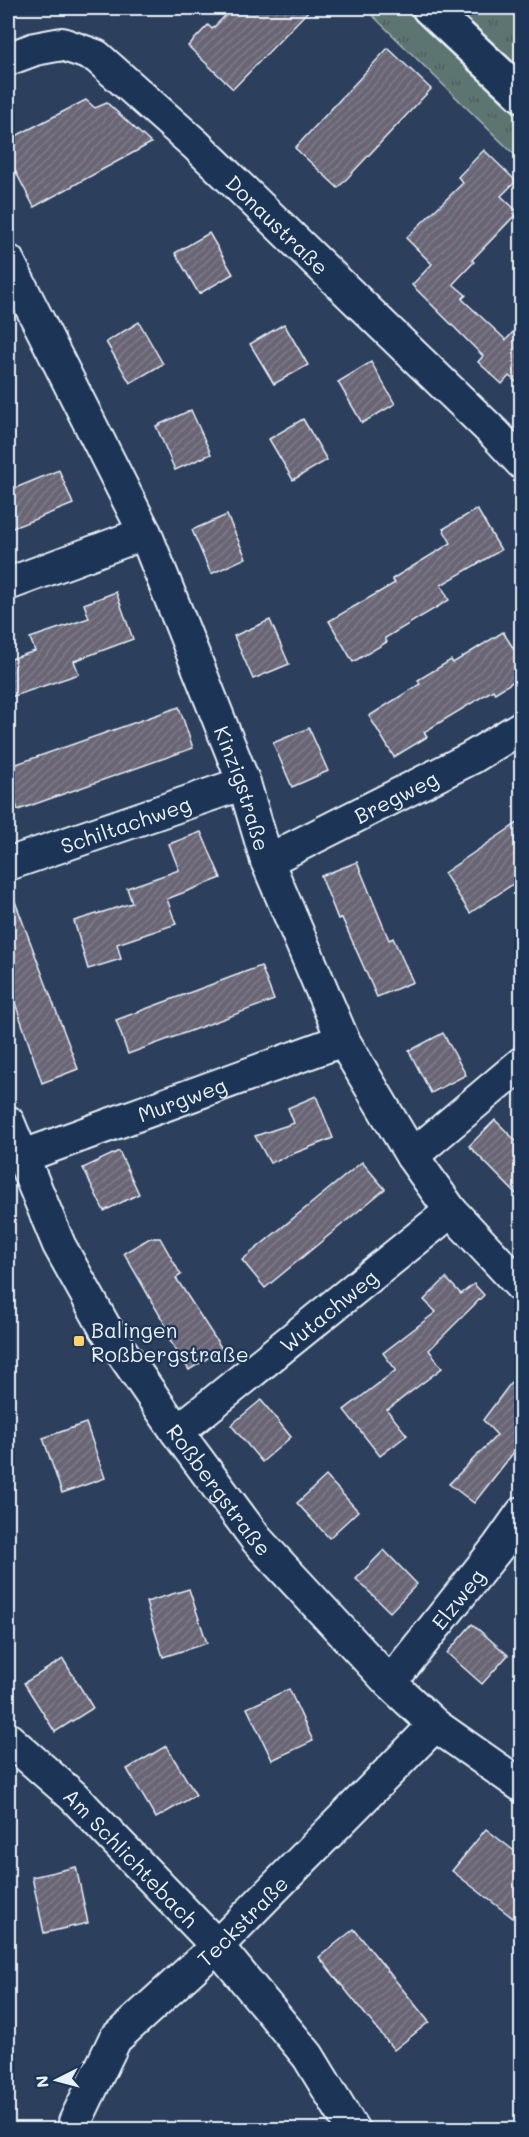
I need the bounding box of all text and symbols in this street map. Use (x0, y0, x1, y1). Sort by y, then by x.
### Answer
street label: Donaustraße (221, 168, 335, 280)
street label: Kinzigstraße (209, 722, 277, 854)
street label: Bregweg (349, 764, 442, 828)
street label: Schiltachweg (57, 789, 194, 859)
street label: Murgweg (134, 1070, 230, 1127)
street label: Wutachweg (274, 1263, 382, 1358)
place label: Balingen Roßbergstraße (91, 1316, 249, 1367)
marker: Balingen Roßbergstraße (72, 1334, 86, 1348)
street label: Roßbergstraße (162, 1418, 278, 1561)
street label: Elzweg (425, 1562, 490, 1634)
street label: Am Schlichtebach (58, 1782, 205, 1932)
street label: Teckstraße (191, 1869, 293, 1972)
north arrow (27, 2050, 87, 2110)
text: N (31, 2074, 53, 2089)

